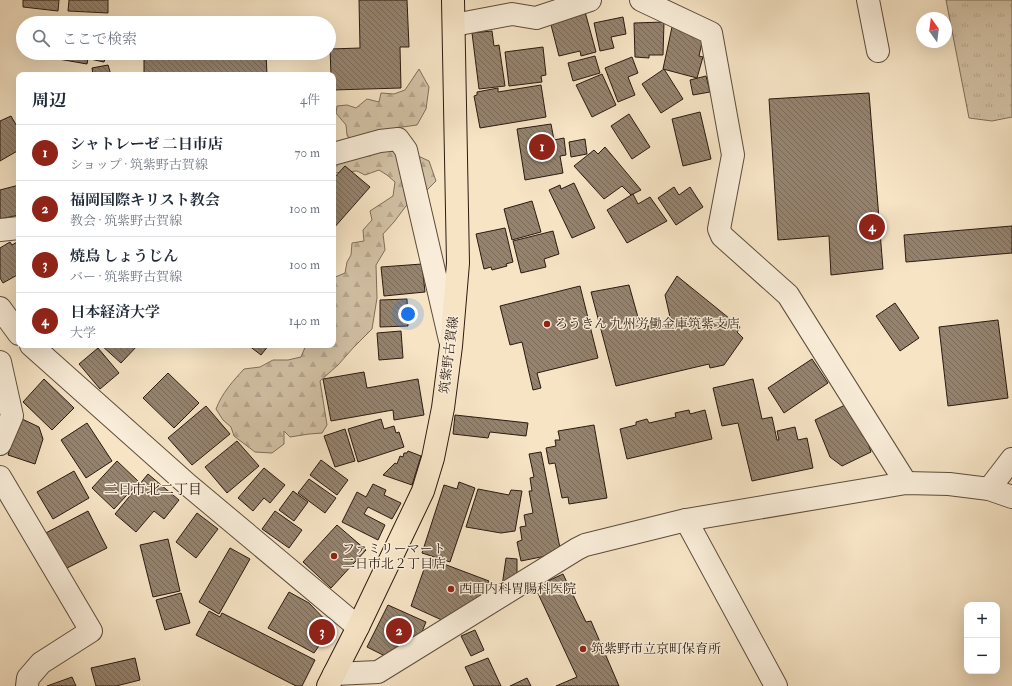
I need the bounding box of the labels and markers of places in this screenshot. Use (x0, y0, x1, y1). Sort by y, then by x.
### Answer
pin: 1 (529, 132, 555, 162)
pin: 4 (859, 212, 885, 242)
place label: ろうきん 九州労働金庫筑紫支店 (555, 316, 740, 332)
marker: ろうきん 九州労働金庫筑紫支店 (542, 319, 552, 329)
place label: ファミリーマート 二日市北２丁目店 (342, 541, 446, 572)
marker: ファミリーマート 二日市北２丁目店 (329, 551, 339, 561)
place label: 西田内科胃腸科医院 (459, 581, 576, 597)
marker: 西田内科胃腸科医院 (446, 584, 456, 594)
pin: 2 (386, 616, 412, 646)
pin: 3 (309, 617, 335, 647)
place label: 筑紫野市立京町保育所 (591, 641, 721, 657)
marker: 筑紫野市立京町保育所 (578, 644, 588, 654)

